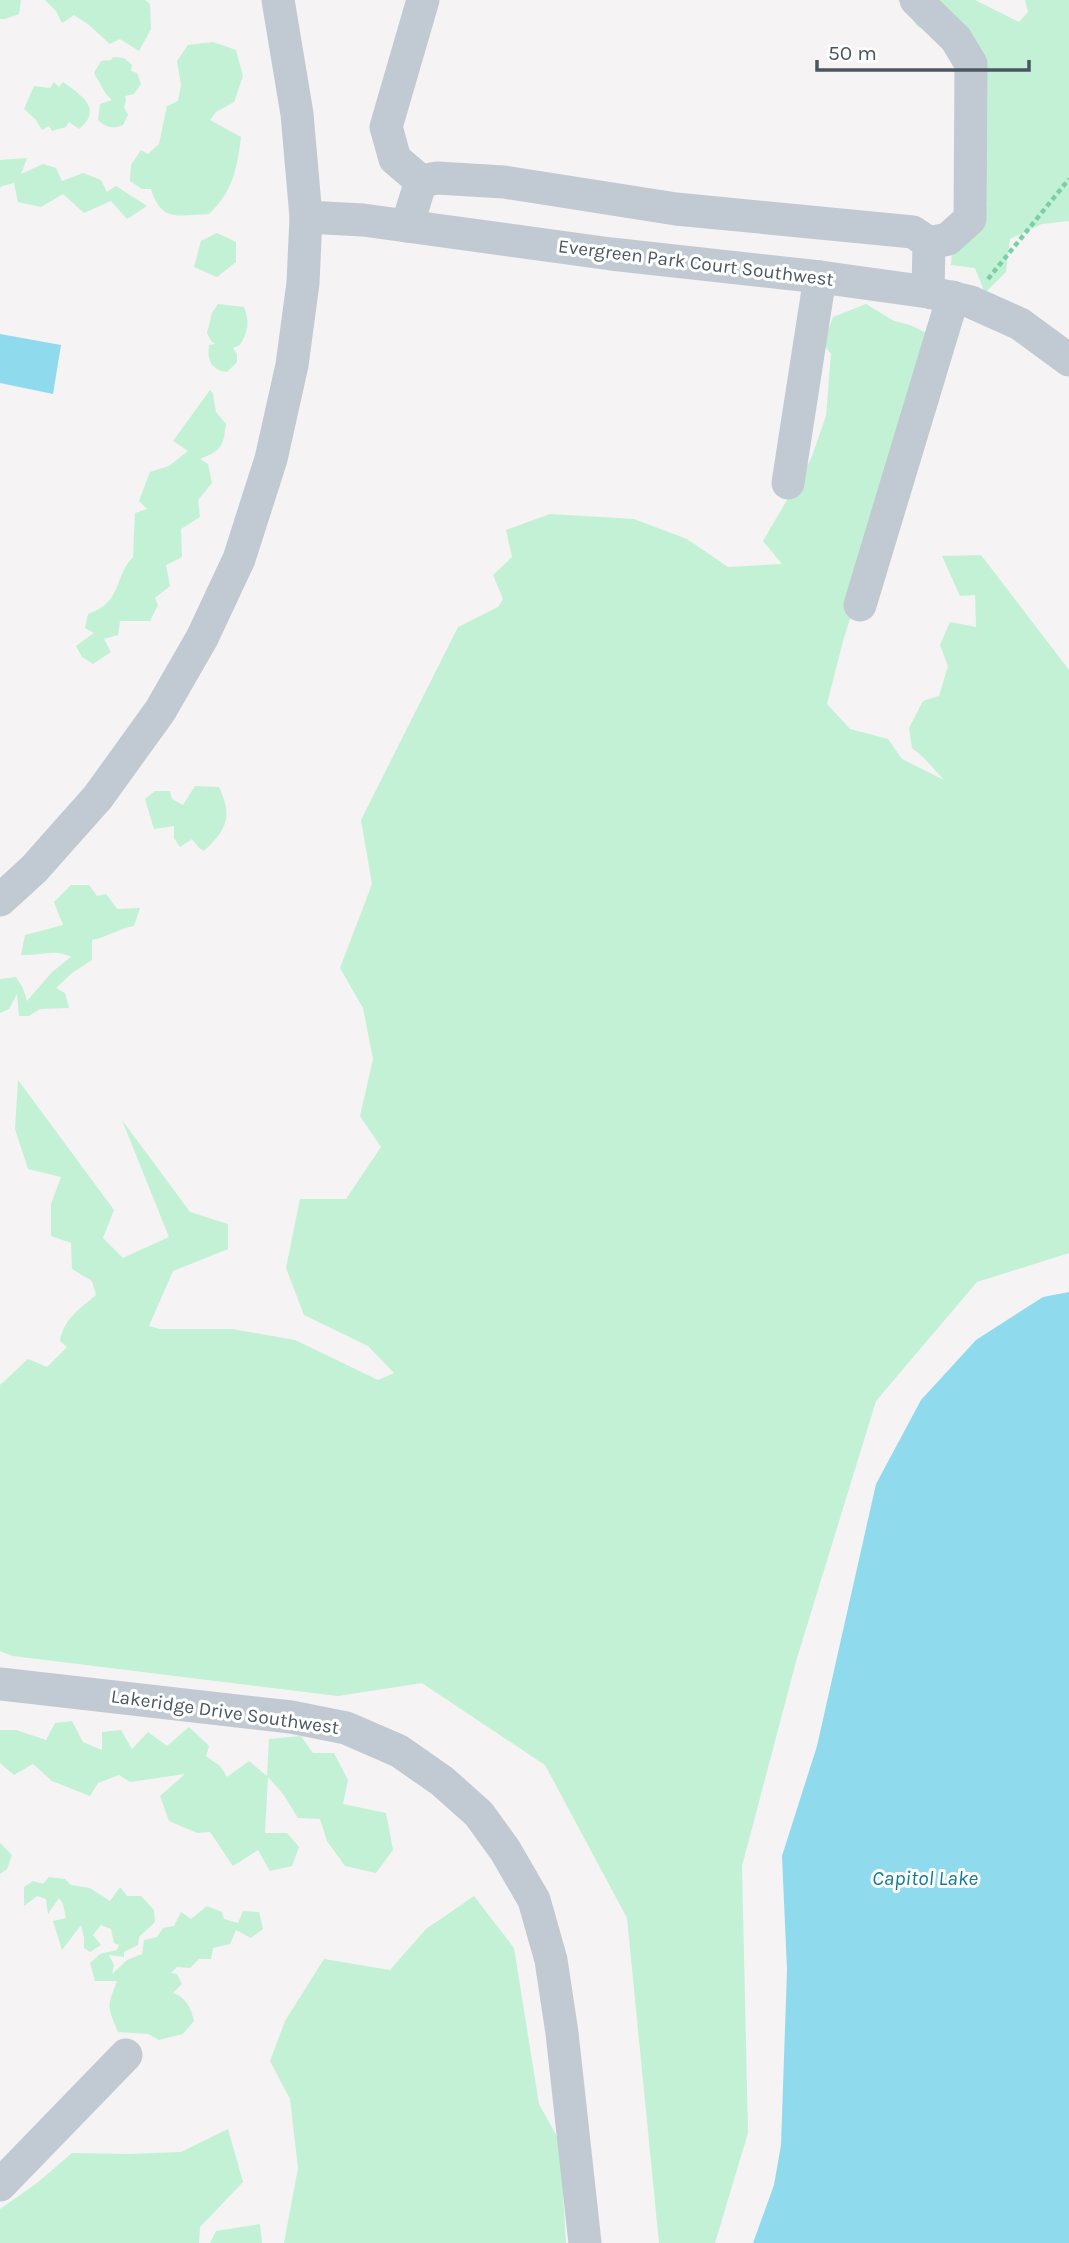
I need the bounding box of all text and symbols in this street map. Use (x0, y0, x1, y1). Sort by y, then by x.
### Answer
scale bar (817, 28, 1029, 72)
text: 50 m (828, 41, 877, 65)
street label: Evergreen Park Court Southwest (557, 235, 835, 291)
street label: Lakeridge Drive Southwest (110, 1685, 340, 1739)
water label: Capitol Lake (872, 1866, 978, 1890)

